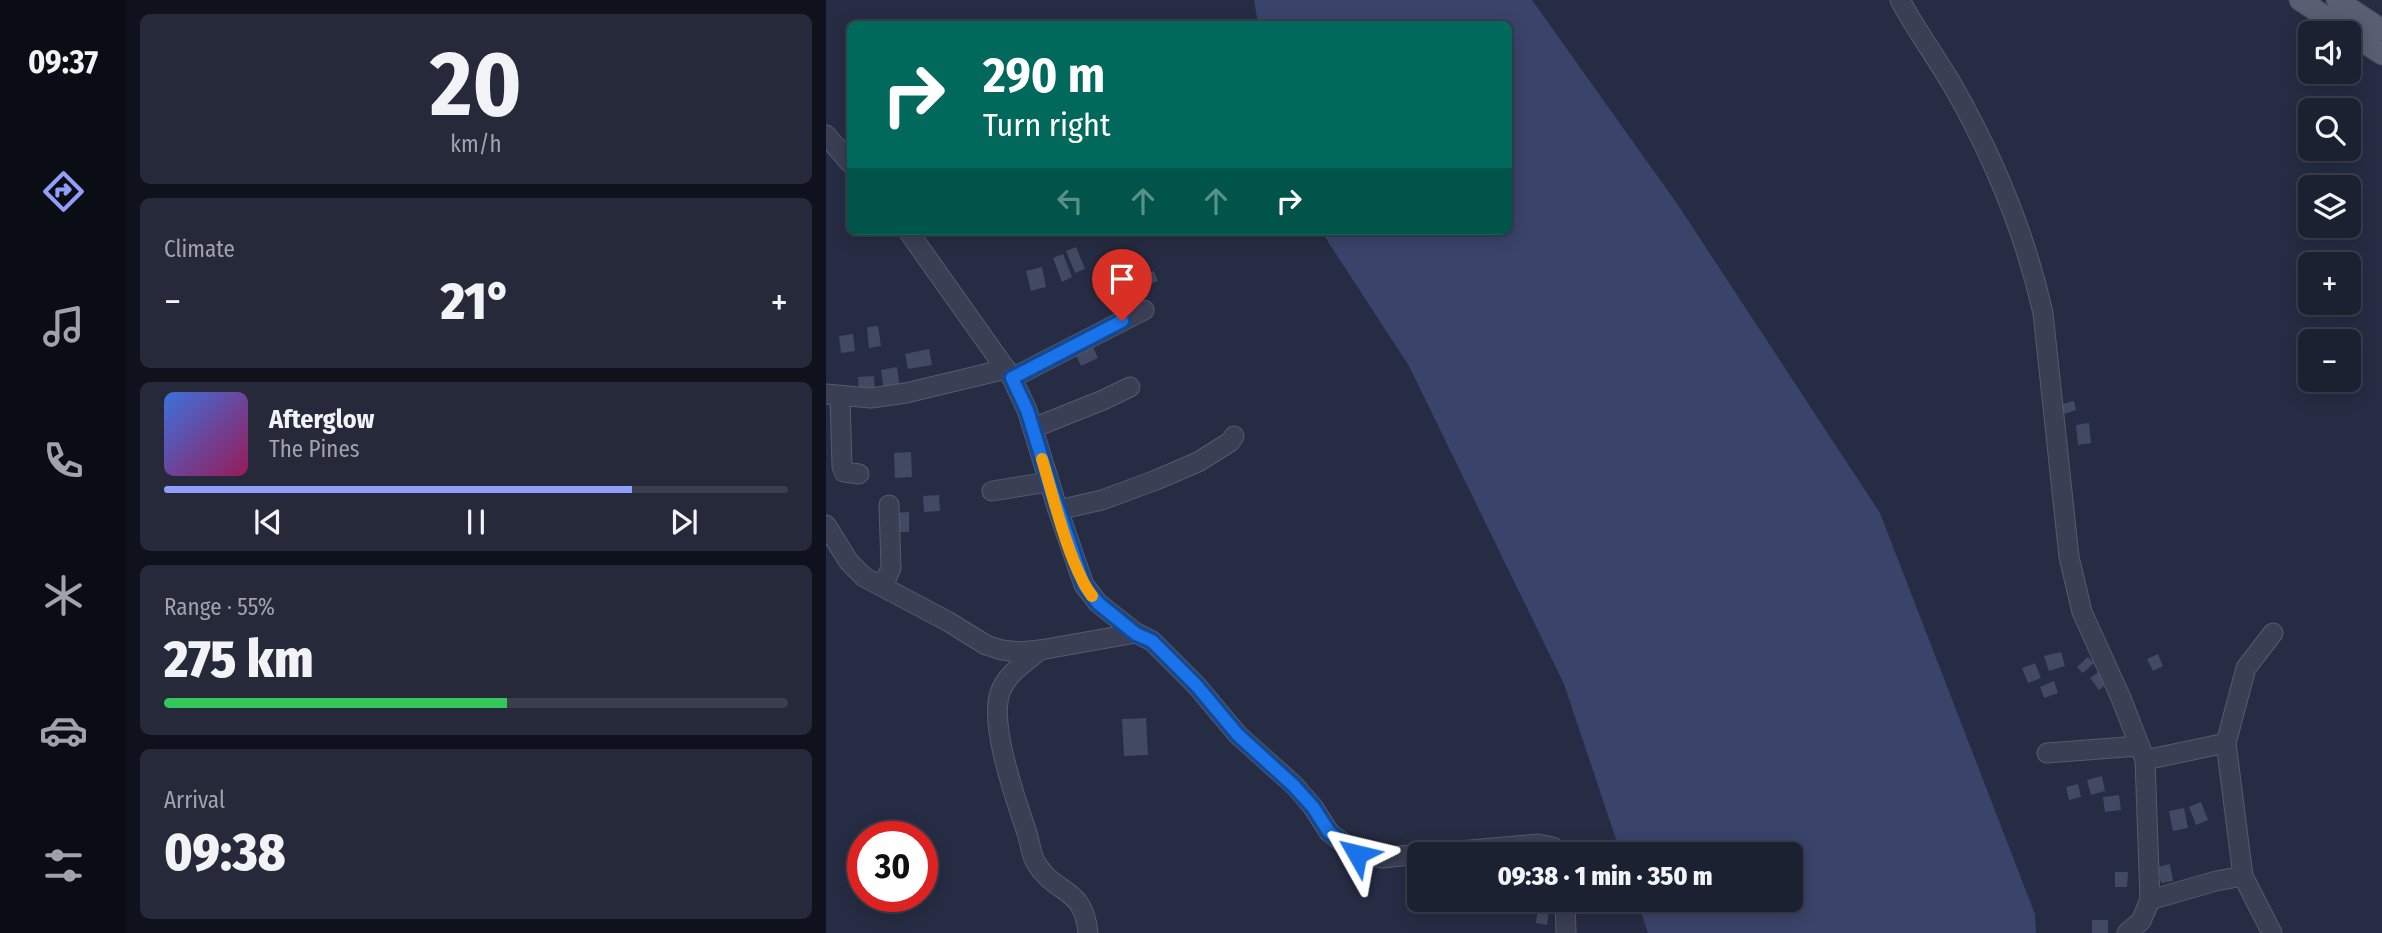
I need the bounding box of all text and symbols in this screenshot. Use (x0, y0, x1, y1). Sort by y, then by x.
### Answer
map controls (2298, 21, 2361, 392)
button: sound (2298, 21, 2361, 84)
text: 20 (430, 30, 522, 139)
text: 09:37 (28, 43, 98, 81)
text: 290 m (983, 46, 1105, 105)
icon: right (868, 49, 959, 140)
button: search (2298, 98, 2361, 161)
text: Turn right (983, 106, 1110, 144)
text: km/h (450, 130, 502, 158)
icon: directions (39, 167, 88, 216)
button: layers (2298, 175, 2361, 238)
icon: left (1051, 182, 1089, 220)
icon: ahead (1124, 182, 1162, 220)
icon: ahead (1197, 182, 1235, 220)
icon: right (1270, 182, 1308, 220)
text: Climate (164, 235, 235, 263)
pin (1092, 249, 1152, 321)
button: + (2298, 252, 2361, 315)
icon: arrive (1103, 260, 1141, 298)
text: 21° (441, 270, 511, 333)
text: − (164, 279, 181, 325)
text: + (771, 279, 788, 325)
icon: music (39, 302, 88, 351)
button: − (2298, 329, 2361, 392)
text: Afterglow (269, 404, 374, 435)
text: The Pines (269, 435, 360, 463)
icon: phone (39, 436, 88, 485)
icon: previous (249, 503, 287, 541)
icon: pause (457, 503, 495, 541)
icon: next (665, 503, 703, 541)
icon: climate (39, 571, 88, 620)
text: Range · 55% (164, 593, 275, 621)
text: 275 km (164, 628, 313, 691)
icon: car (39, 706, 88, 755)
text: Arrival (164, 786, 225, 814)
position arrow (1320, 817, 1394, 891)
text: 09:38 (164, 821, 286, 884)
speed limit sign: 30 (847, 821, 938, 912)
icon: filters (39, 841, 88, 890)
text: 09:38 · 1 min · 350 m (1497, 861, 1713, 892)

